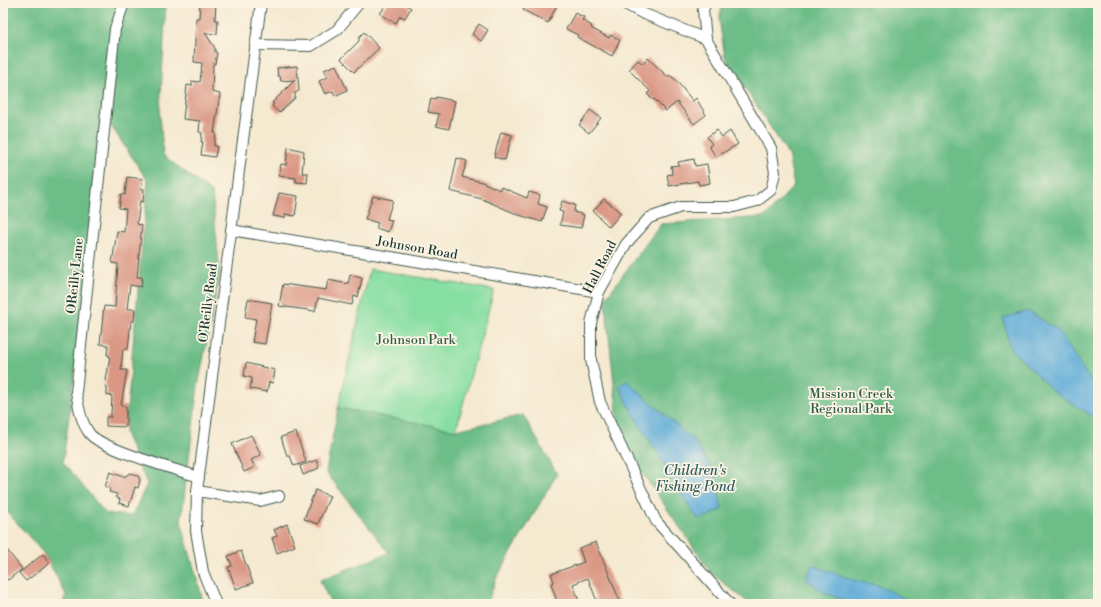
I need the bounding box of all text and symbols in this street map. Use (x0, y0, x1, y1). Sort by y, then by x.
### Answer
street label: Johnson Road (374, 233, 459, 263)
street label: OReilly Lane (63, 237, 87, 315)
street label: Hall Road (580, 237, 620, 296)
street label: O'Reilly Road (195, 262, 221, 344)
park label: Johnson Park (376, 332, 457, 348)
park label: Mission Creek Regional Park (809, 386, 894, 417)
water label: Children's Fishing Pond (655, 462, 736, 496)

